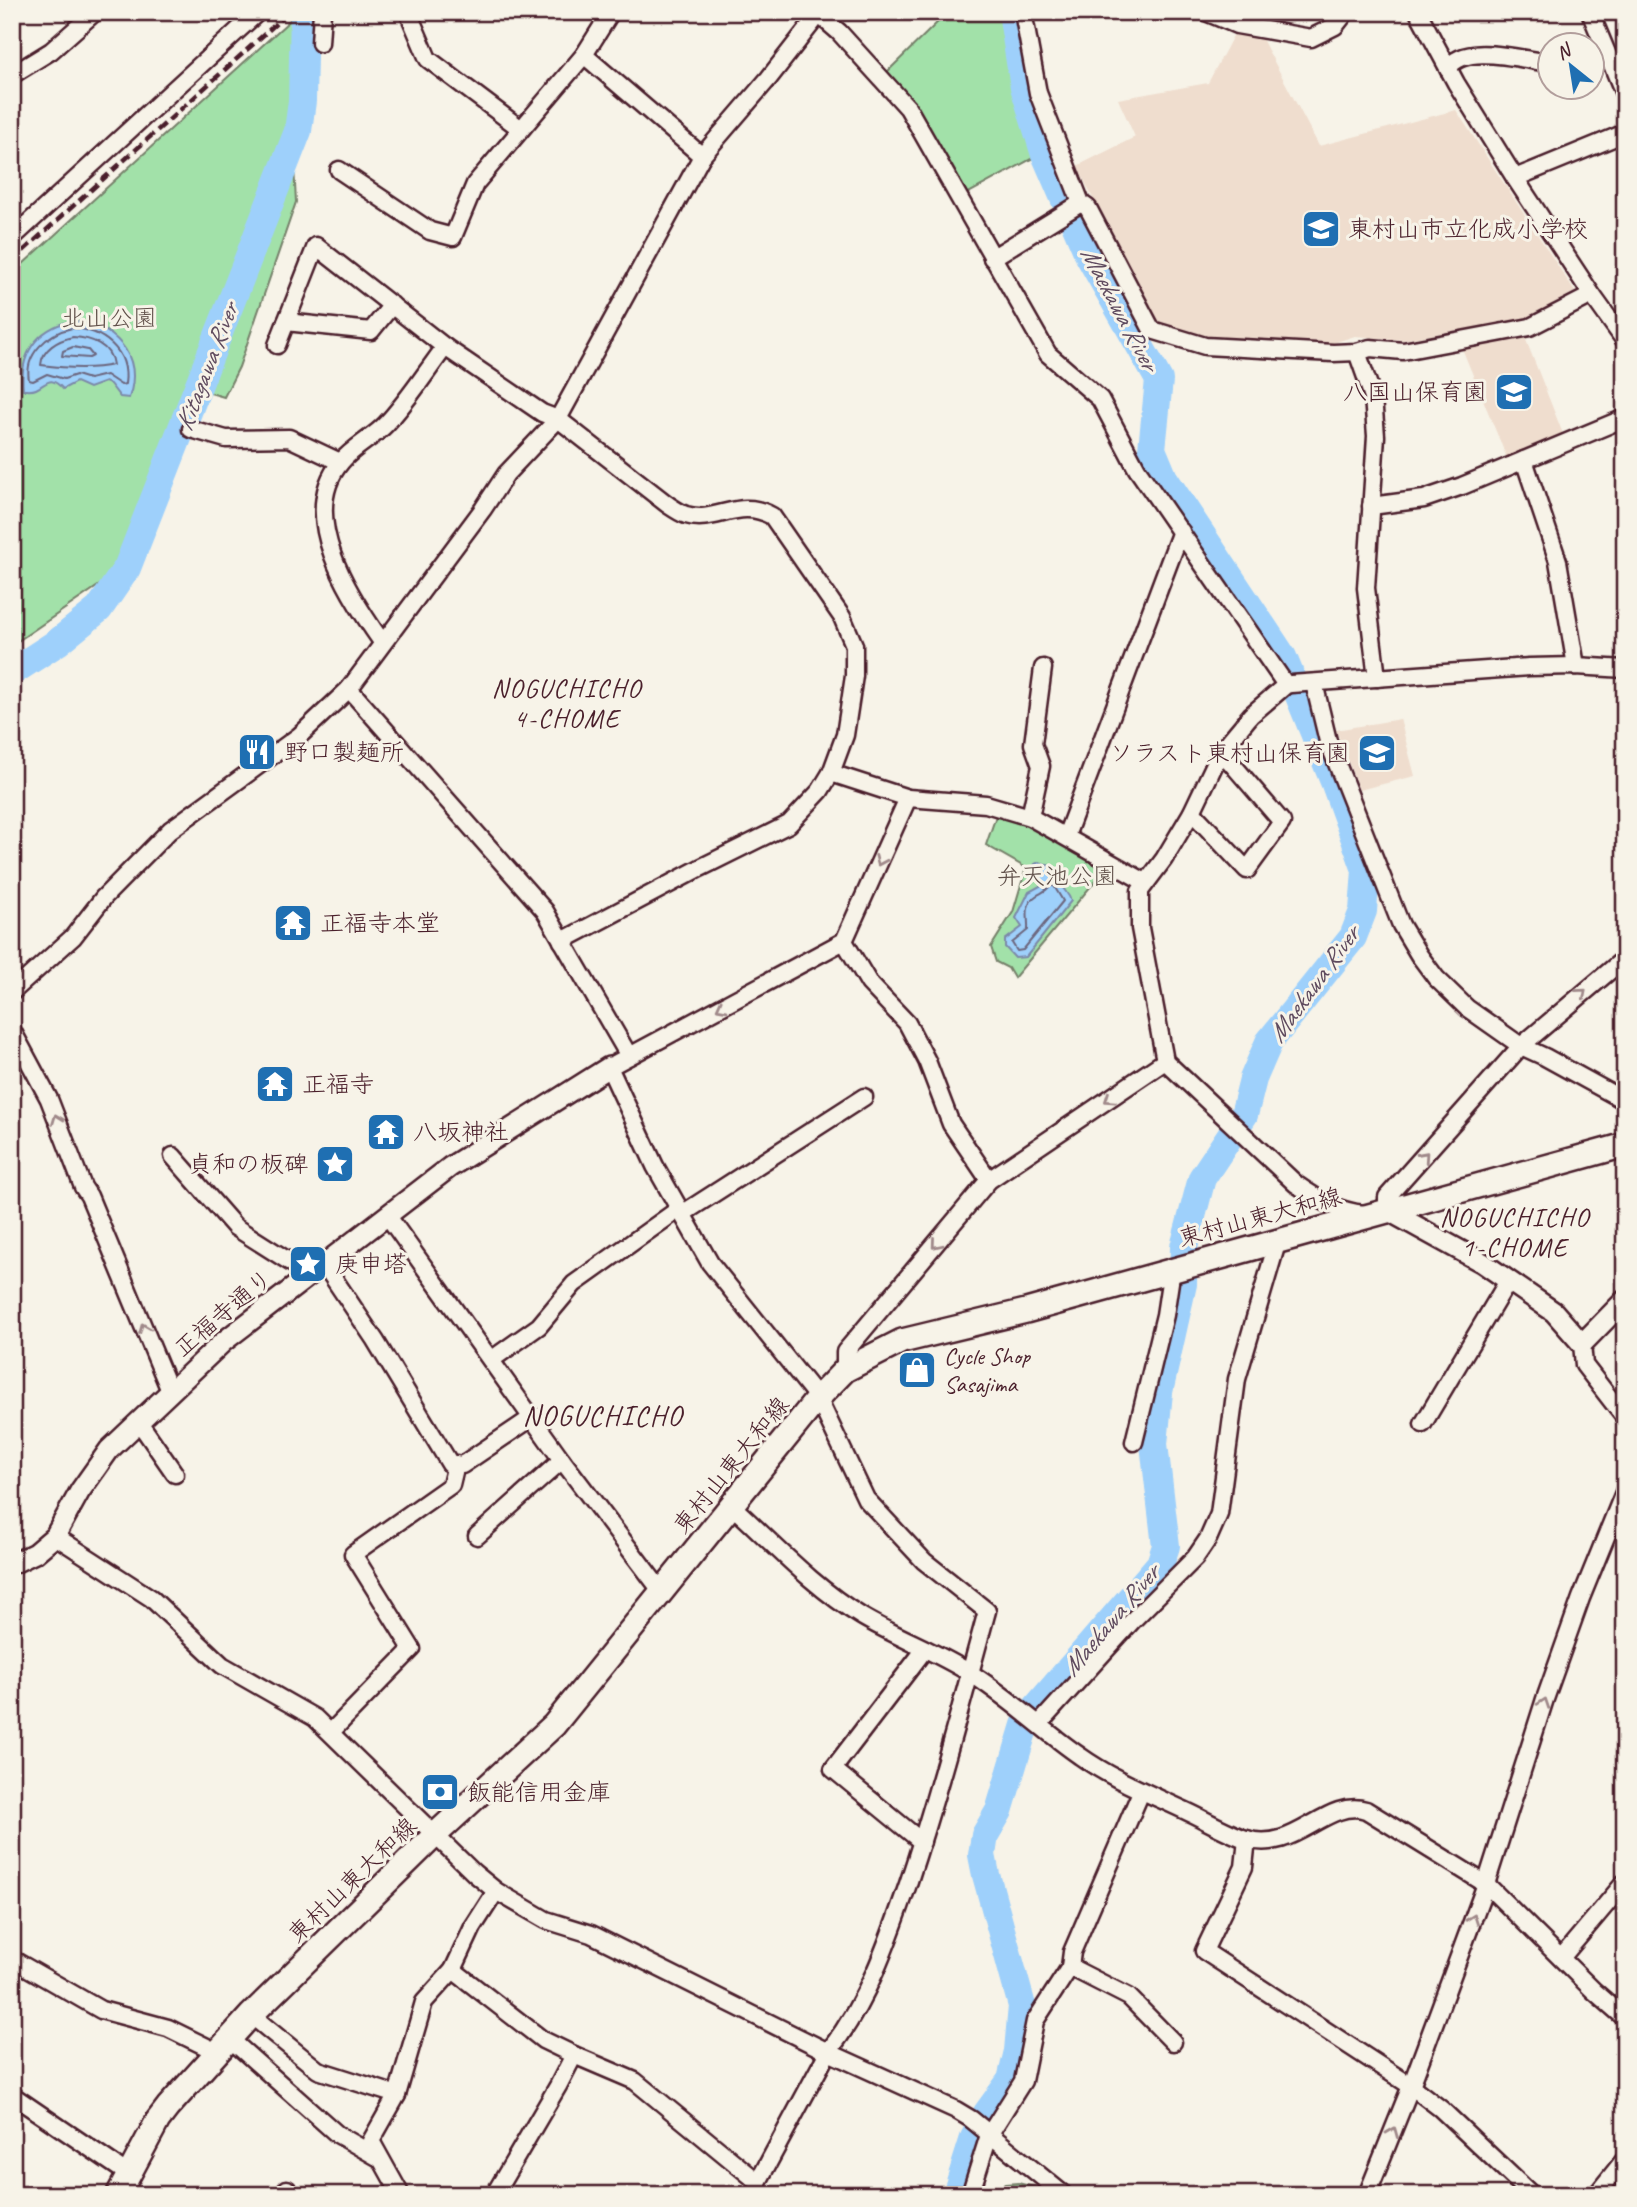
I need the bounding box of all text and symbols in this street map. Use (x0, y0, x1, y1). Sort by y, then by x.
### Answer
north arrow (1536, 32, 1606, 102)
text: N (1552, 37, 1577, 65)
school or university icon: 東村山市立化成小学校 (1300, 208, 1342, 250)
place label: 東村山市立化成小学校 (1348, 214, 1588, 244)
water label: Maekawa River (1073, 241, 1168, 380)
water label: Kitagawa River (167, 296, 247, 435)
park label: 北山公園 (61, 303, 157, 333)
school or university icon: 八国山保育園 (1493, 371, 1535, 413)
place label: 八国山保育園 (1343, 377, 1487, 407)
district label: NOGUCHICHO 4-CHOME (492, 672, 643, 735)
restaurant icon: 野口製麺所 (236, 731, 278, 773)
school or university icon: ソラスト東村山保育園 (1356, 732, 1398, 774)
place label: 野口製麺所 (284, 737, 404, 767)
place label: ソラスト東村山保育園 (1109, 738, 1350, 768)
one-way arrow (874, 853, 888, 866)
park label: 弁天池公園 (997, 861, 1117, 891)
temple icon: 正福寺本堂 (272, 902, 314, 944)
place label: 正福寺本堂 (320, 908, 440, 938)
water label: Maekawa River (1260, 916, 1369, 1049)
one-way arrow (1574, 989, 1587, 1001)
one-way arrow (716, 999, 728, 1012)
temple icon: 正福寺 (254, 1063, 296, 1105)
place label: 正福寺 (302, 1069, 374, 1099)
one-way arrow (1104, 1091, 1117, 1103)
temple icon: 八坂神社 (365, 1111, 407, 1153)
one-way arrow (51, 1113, 65, 1125)
place label: 八坂神社 (413, 1117, 509, 1147)
place icon: 貞和の板碑 (314, 1143, 356, 1185)
place label: 貞和の板碑 (188, 1149, 308, 1179)
one-way arrow (1415, 1151, 1428, 1164)
street label: 東村山東大和線 (1175, 1181, 1345, 1253)
district label: NOGUCHICHO 1-CHOME (1440, 1201, 1591, 1264)
one-way arrow (932, 1235, 944, 1248)
place icon: 庚申塔 (287, 1243, 329, 1285)
place label: 庚申塔 (335, 1249, 407, 1279)
street label: 正福寺通り (167, 1263, 279, 1363)
one-way arrow (138, 1323, 152, 1335)
place label: Cycle Shop Sasajima (944, 1341, 1032, 1399)
shop icon: Cycle Shop Sasajima (896, 1349, 938, 1391)
street label: 東村山東大和線 (666, 1390, 796, 1540)
district label: NOGUCHICHO (523, 1398, 684, 1433)
water label: Maekawa River (1054, 1554, 1169, 1683)
one-way arrow (1536, 1697, 1550, 1709)
bank icon: 飯能信用金庫 (419, 1771, 461, 1813)
place label: 飯能信用金庫 (467, 1777, 611, 1807)
street label: 東村山東大和線 (281, 1811, 423, 1949)
one-way arrow (1464, 1913, 1478, 1925)
one-way arrow (1384, 2126, 1398, 2138)

